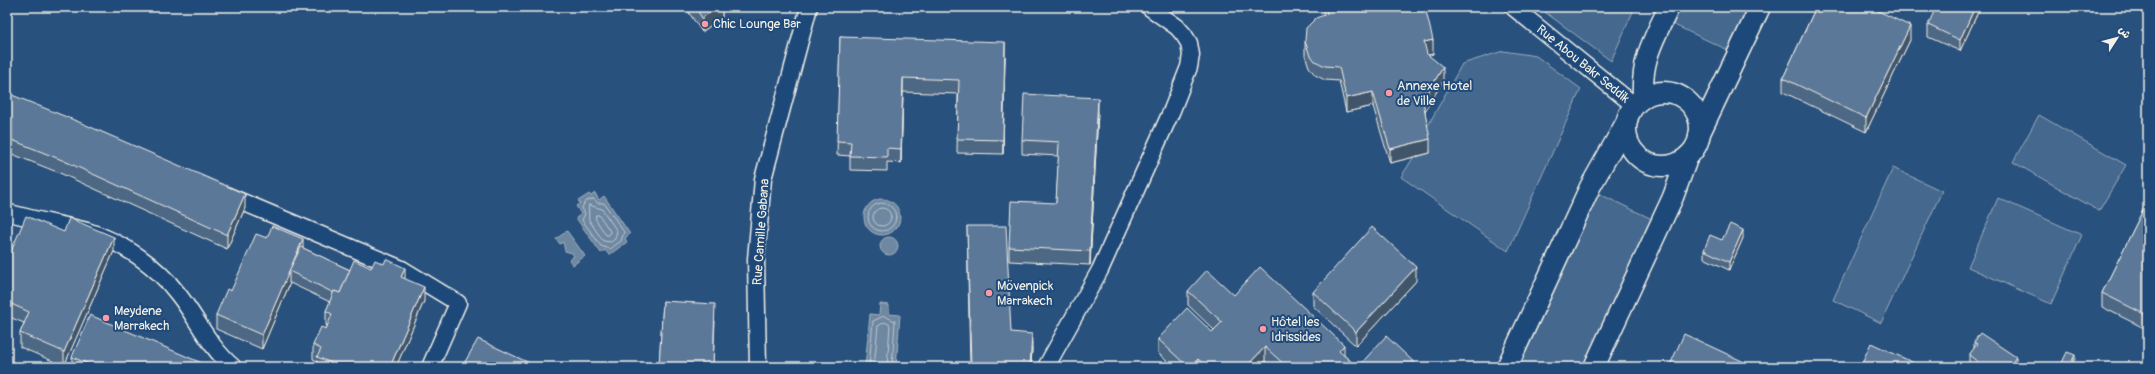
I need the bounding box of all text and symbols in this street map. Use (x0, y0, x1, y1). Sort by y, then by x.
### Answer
place label: Chic Lounge Bar (713, 16, 801, 32)
north arrow (2097, 18, 2137, 58)
marker: Chic Lounge Bar (700, 19, 710, 29)
street label: Rue Abou Bakr Seddik (1533, 22, 1633, 107)
text: ش (2116, 24, 2134, 41)
place label: Annexe Hotel de Ville (1397, 78, 1472, 109)
marker: Annexe Hotel de Ville (1384, 88, 1394, 98)
street label: Rue Camille Gabana (749, 178, 773, 286)
place label: Mövenpick Marrakech (997, 278, 1054, 309)
marker: Mövenpick Marrakech (984, 288, 994, 298)
place label: Meydene Marrakech (114, 303, 169, 334)
marker: Meydene Marrakech (101, 313, 111, 323)
place label: Hôtel les Idrissides (1271, 314, 1321, 345)
marker: Hôtel les Idrissides (1258, 324, 1268, 334)

